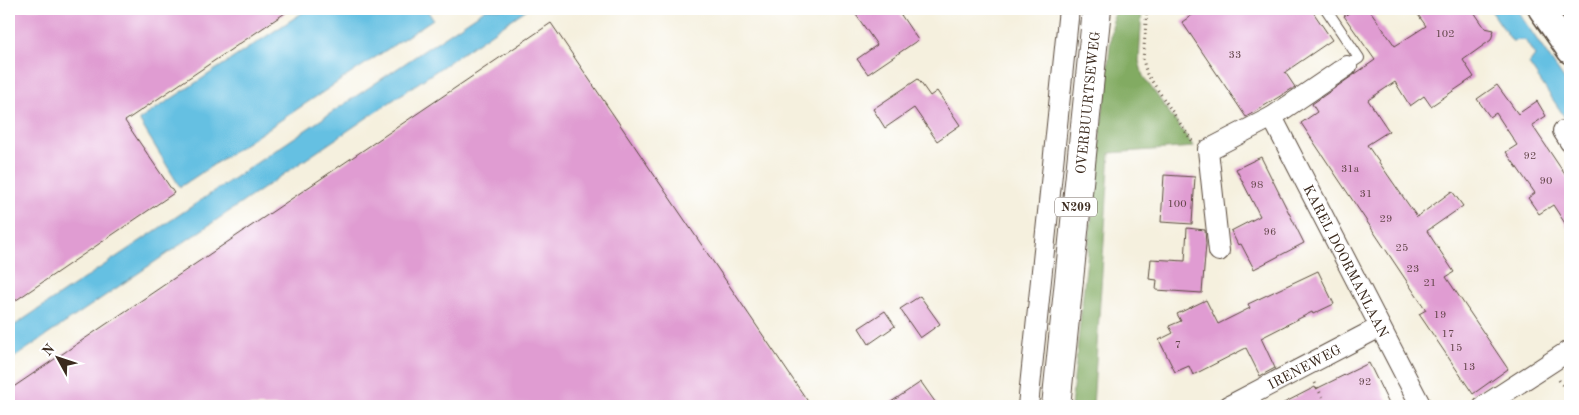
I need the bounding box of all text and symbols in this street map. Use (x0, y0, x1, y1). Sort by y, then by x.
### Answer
house number: 102 (1435, 29, 1455, 40)
street label: OVERBUURTSEWEG (1074, 31, 1103, 175)
house number: 33 (1229, 50, 1241, 61)
house number: 92 (1524, 151, 1536, 162)
house number: 31a (1341, 164, 1360, 175)
house number: 90 (1540, 176, 1552, 187)
house number: 98 (1251, 180, 1263, 191)
street label: KAREL DOORMANLAAN (1300, 183, 1391, 340)
house number: 31 (1360, 189, 1372, 200)
road number: N209 (1055, 198, 1097, 216)
house number: 100 (1167, 199, 1187, 210)
house number: 29 (1380, 214, 1392, 225)
house number: 96 (1264, 227, 1276, 238)
house number: 25 (1396, 243, 1408, 254)
house number: 23 (1407, 264, 1419, 275)
house number: 21 (1424, 278, 1436, 289)
house number: 19 (1434, 310, 1446, 321)
house number: 17 (1442, 329, 1454, 340)
north arrow (32, 332, 82, 382)
house number: 7 (1175, 340, 1181, 351)
text: N (40, 341, 58, 359)
street label: IRENEWEG (1266, 343, 1344, 392)
house number: 15 (1450, 343, 1462, 354)
house number: 13 (1463, 362, 1475, 373)
house number: 92 (1359, 377, 1371, 388)

